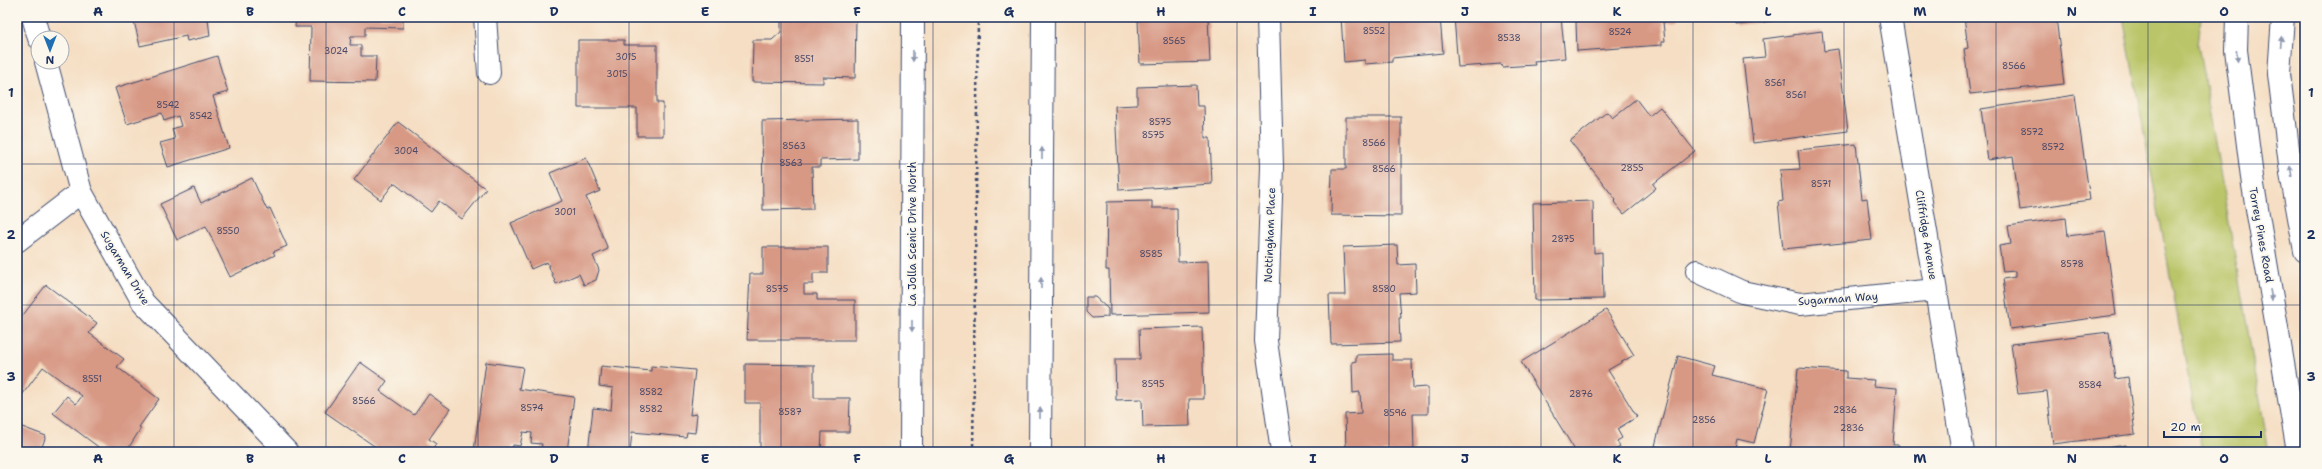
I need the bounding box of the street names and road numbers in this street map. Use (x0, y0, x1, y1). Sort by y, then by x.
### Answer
street label: La Jolla Scenic Drive North (905, 161, 920, 306)
street label: Torrey Pines Road (2245, 186, 2277, 284)
street label: Nottingham Place (1261, 187, 1279, 283)
street label: Cliffridge Avenue (1911, 189, 1941, 281)
street label: Sugarman Drive (97, 228, 153, 308)
street label: Sugarman Way (1797, 289, 1879, 309)

